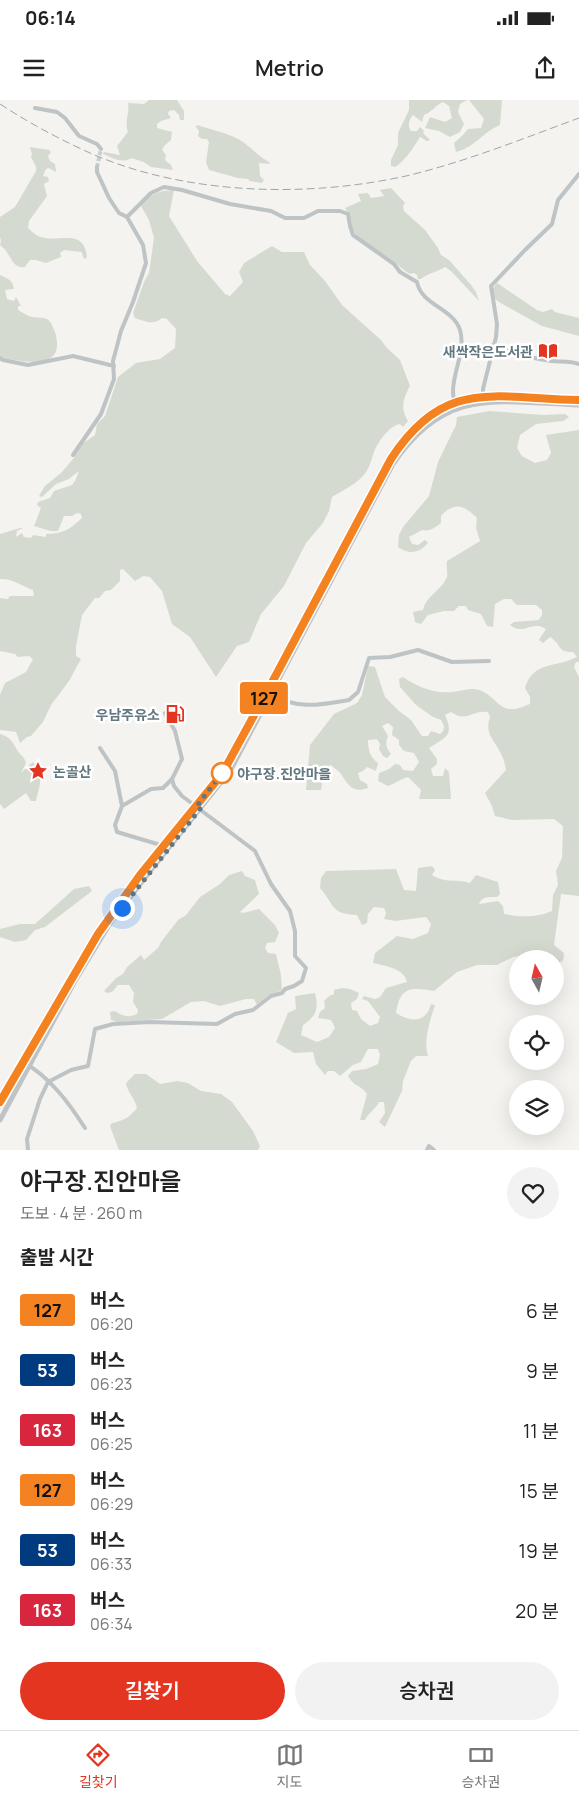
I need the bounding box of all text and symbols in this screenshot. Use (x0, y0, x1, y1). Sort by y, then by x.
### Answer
text: 06:14 (25, 5, 76, 31)
text: Metrio (255, 53, 324, 83)
icon: menu (20, 54, 48, 82)
icon: share (531, 54, 559, 82)
library icon: 새싹작은도서관 (537, 340, 559, 362)
place label: 새싹작은도서관 (443, 342, 533, 361)
line badge: 127 (235, 682, 293, 714)
text: 127 (250, 686, 278, 710)
fuel station icon: 우남주유소 (164, 703, 186, 725)
place label: 우남주유소 (96, 705, 160, 724)
place icon: 논골산 (27, 760, 49, 782)
place label: 논골산 (53, 762, 92, 781)
marker: 야구장.진안마을 (211, 762, 233, 784)
place label: 야구장.진안마을 (237, 764, 332, 783)
your location (110, 896, 135, 921)
north arrow (509, 950, 564, 1005)
map controls (509, 950, 564, 1135)
button: locate (509, 1015, 564, 1070)
button: layers (509, 1080, 564, 1135)
text: 야구장.진안마을 (20, 1164, 181, 1197)
button: heart (507, 1167, 559, 1219)
text: 도보 · 4 분 · 260 m (20, 1202, 142, 1224)
text: 출발 시간 (20, 1244, 94, 1270)
text: 버스 (90, 1287, 125, 1313)
text: 127 (33, 1298, 62, 1322)
text: 6 분 (526, 1298, 559, 1324)
text: 06:20 (90, 1313, 133, 1335)
text: 버스 (90, 1347, 125, 1373)
text: 53 (37, 1358, 58, 1382)
text: 9 분 (526, 1358, 559, 1384)
text: 06:23 (90, 1373, 132, 1395)
text: 버스 (90, 1407, 125, 1433)
text: 163 (33, 1418, 62, 1442)
text: 11 분 (523, 1418, 559, 1444)
text: 06:25 (90, 1433, 133, 1455)
text: 버스 (90, 1467, 125, 1493)
text: 127 (33, 1478, 62, 1502)
text: 15 분 (519, 1478, 559, 1504)
text: 06:29 (90, 1493, 134, 1515)
text: 버스 (90, 1527, 125, 1553)
text: 53 (37, 1538, 58, 1562)
text: 19 분 (519, 1538, 559, 1564)
text: 06:33 (90, 1553, 132, 1575)
text: 버스 (90, 1587, 125, 1613)
text: 163 (33, 1598, 62, 1622)
text: 20 분 (515, 1598, 559, 1624)
text: 06:34 (90, 1613, 133, 1635)
button: 길찾기 (20, 1662, 285, 1720)
button: 승차권 (295, 1662, 559, 1720)
tab: 길찾기 (79, 1741, 118, 1791)
tab: 지도 (276, 1741, 304, 1791)
tab: 승차권 (461, 1741, 500, 1791)

